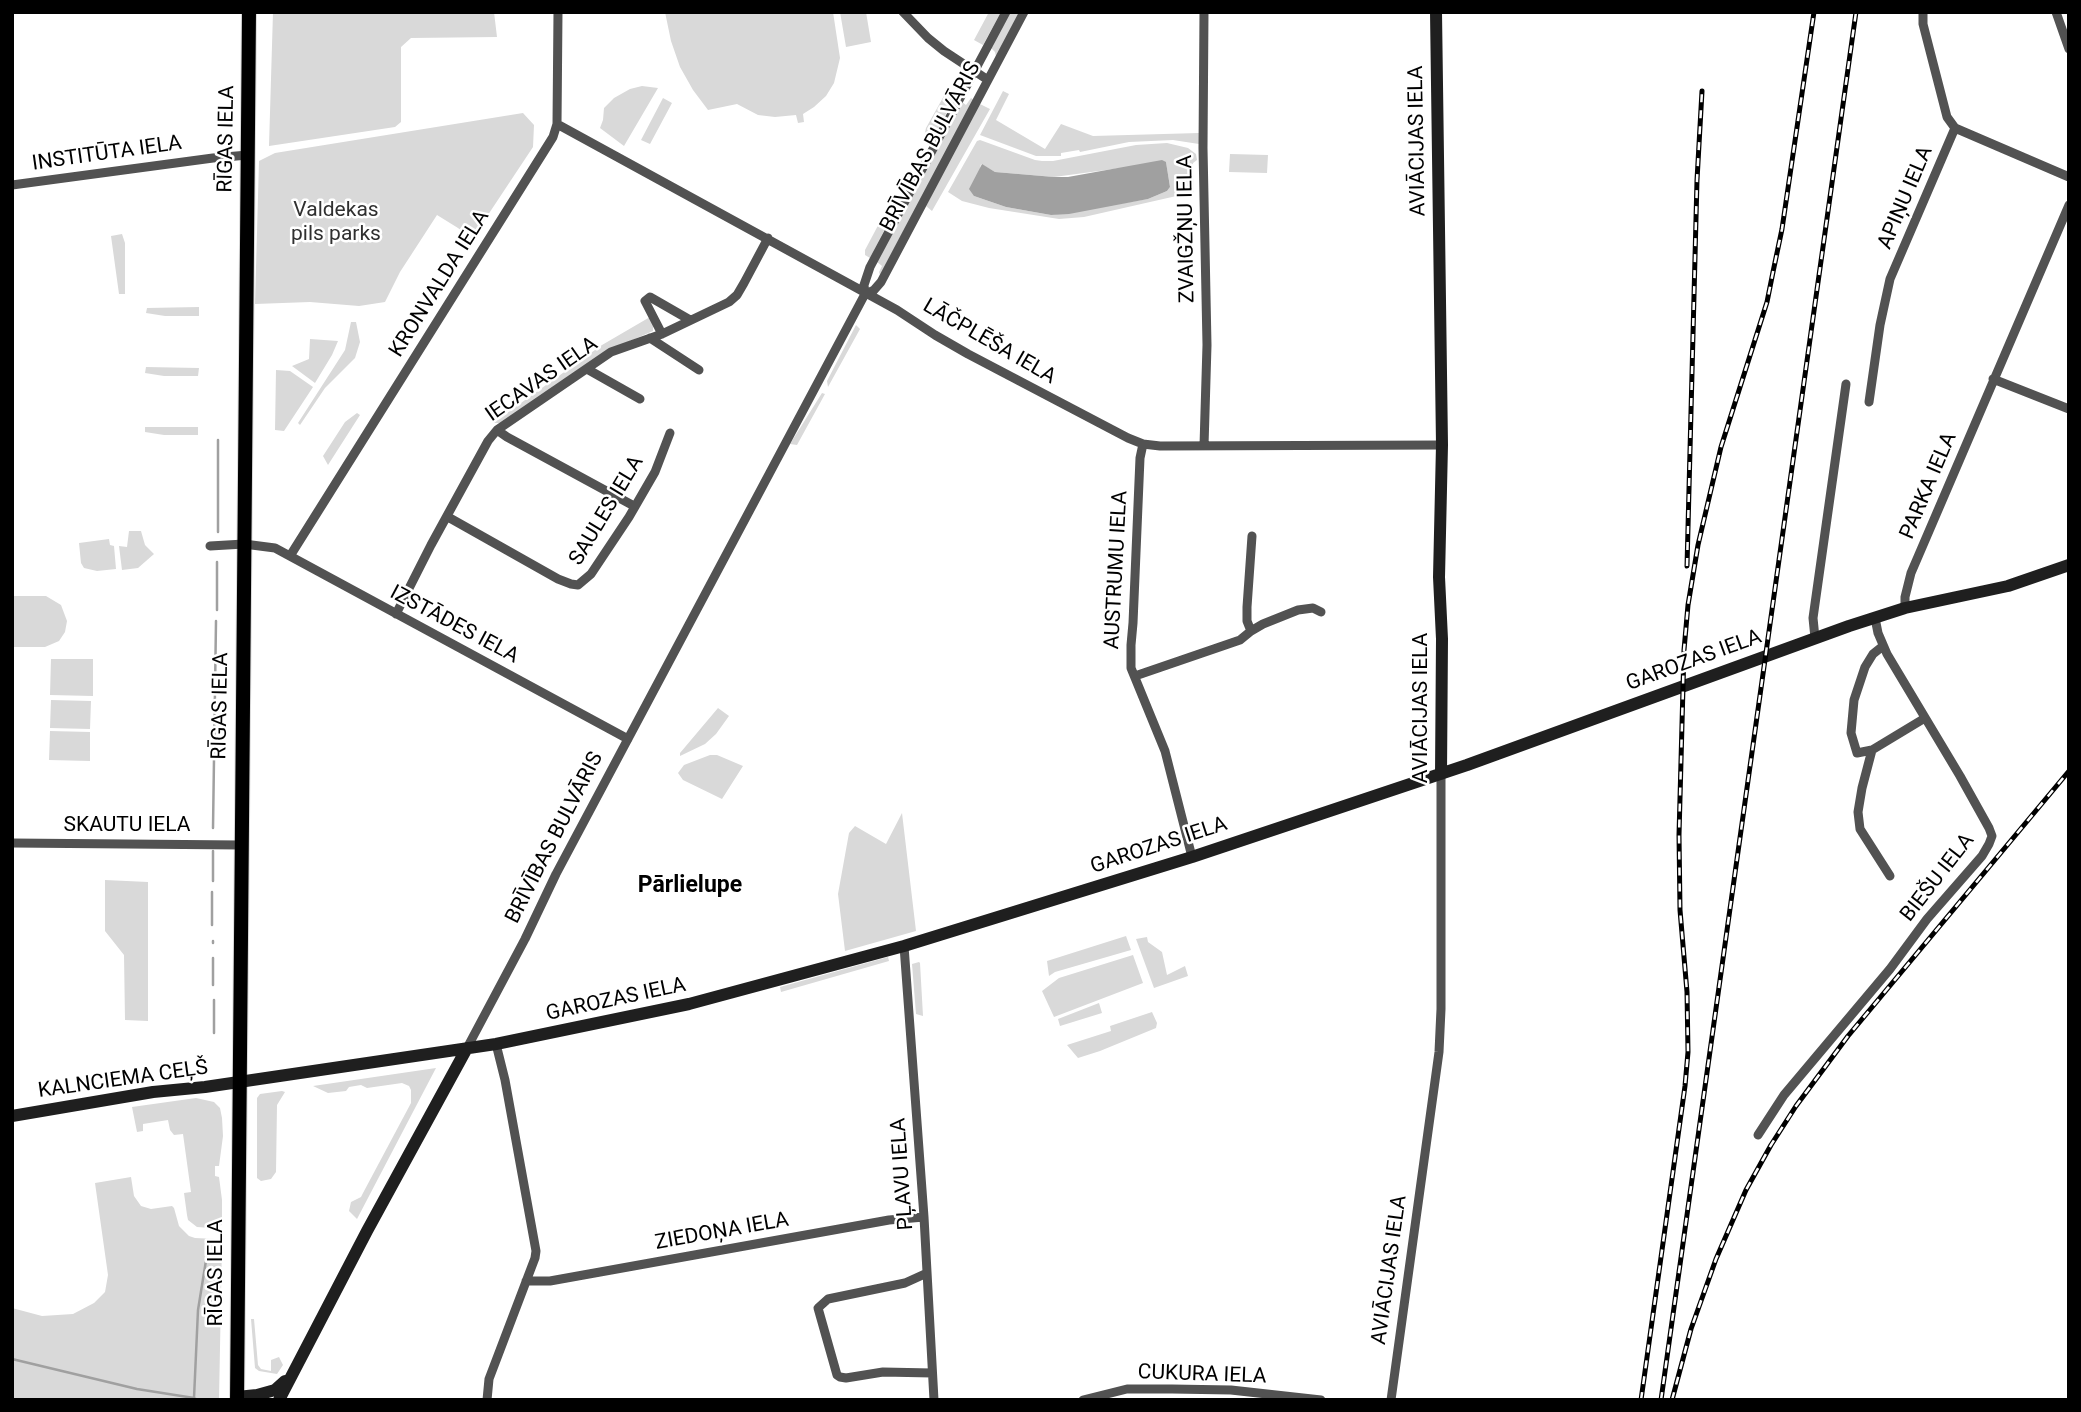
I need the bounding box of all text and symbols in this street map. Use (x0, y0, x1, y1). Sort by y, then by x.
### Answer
street label: BRĪVĪBAS BULVĀRIS (876, 58, 986, 236)
street label: AVIĀCIJAS IELA (1404, 65, 1432, 217)
street label: RĪGAS IELA (213, 85, 241, 193)
street label: INSTITŪTA IELA (31, 131, 183, 177)
street label: APIŅU IELA (1873, 143, 1939, 253)
street label: ZVAIGŽŅU IELA (1173, 155, 1201, 303)
park label: Valdekas pils parks (291, 198, 381, 248)
street label: KRONVALDA IELA (385, 206, 495, 362)
street label: LĀČPLĒŠA IELA (918, 294, 1060, 390)
street label: IECAVAS IELA (481, 332, 603, 428)
street label: PARKA IELA (1895, 429, 1963, 543)
street label: SAULES IELA (564, 452, 650, 570)
street label: AUSTRUMU IELA (1100, 490, 1134, 650)
street label: IZSTĀDES IELA (385, 580, 523, 670)
street label: GAROZAS IELA (1623, 625, 1765, 697)
street label: AVIĀCIJAS IELA (1409, 633, 1435, 783)
street label: RĪGAS IELA (207, 652, 235, 760)
street label: BRĪVĪBAS BULVĀRIS (501, 748, 609, 928)
street label: GAROZAS IELA (1088, 812, 1230, 880)
street label: SKAUTU IELA (64, 813, 190, 839)
street label: BIEŠU IELA (1896, 829, 1980, 927)
district label: Pārlielupe (638, 872, 742, 900)
street label: GAROZAS IELA (544, 973, 688, 1027)
street label: KALNCIEMA CEĻŠ (36, 1056, 210, 1104)
street label: PĻAVU IELA (887, 1117, 919, 1231)
street label: AVIĀCIJAS IELA (1367, 1194, 1413, 1346)
street label: ZIEDOŅA IELA (653, 1208, 791, 1256)
street label: RĪGAS IELA (204, 1219, 230, 1327)
street label: CUKURA IELA (1137, 1360, 1267, 1390)

